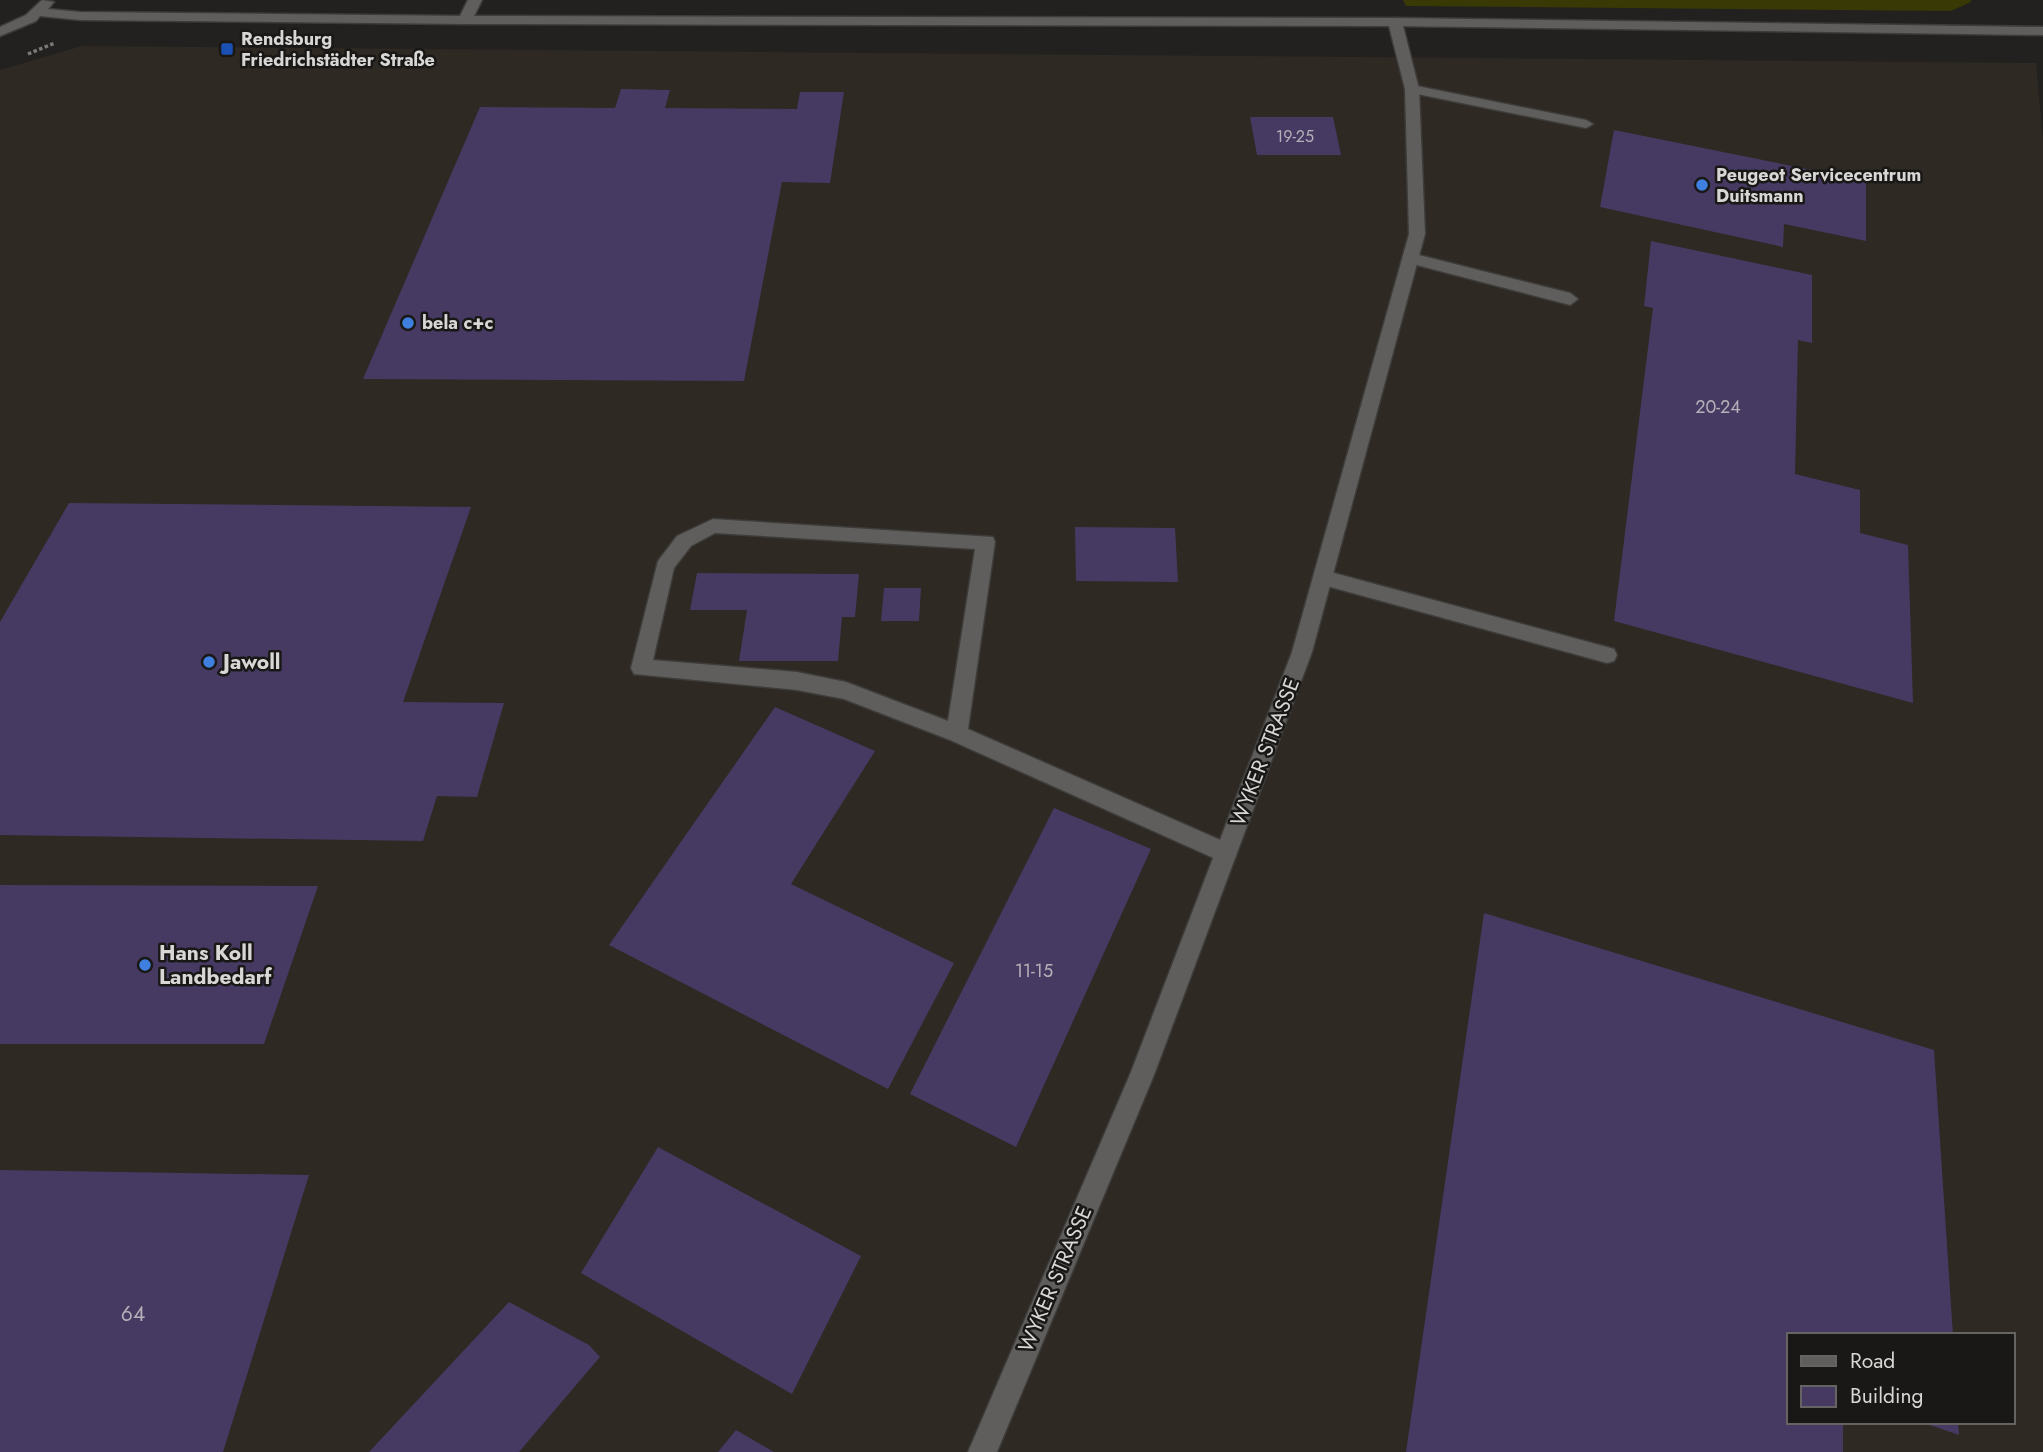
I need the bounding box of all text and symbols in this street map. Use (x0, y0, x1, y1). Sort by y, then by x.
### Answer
place label: Rendsburg Friedrichstädter Straße (241, 26, 435, 73)
marker: Rendsburg Friedrichstädter Straße (219, 41, 235, 57)
house number: 19-25 (1276, 125, 1314, 148)
place label: Peugeot Servicecentrum Duitsmann (1716, 162, 1921, 209)
marker: Peugeot Servicecentrum Duitsmann (1694, 177, 1710, 193)
place label: bela c+c (422, 310, 493, 336)
marker: bela c+c (400, 315, 416, 331)
house number: 20-24 (1695, 394, 1741, 420)
place label: Jawoll (219, 647, 281, 677)
marker: Jawoll (201, 654, 217, 670)
street label: WYKER STRASSE (1223, 674, 1307, 830)
place label: Hans Koll Landbedarf (159, 938, 272, 992)
marker: Hans Koll Landbedarf (137, 957, 153, 973)
house number: 11-15 (1015, 958, 1053, 984)
street label: WYKER STRASSE (1011, 1201, 1099, 1357)
house number: 64 (121, 1299, 145, 1329)
legend (1787, 1333, 2015, 1424)
text: Road (1850, 1346, 1895, 1376)
text: Building (1850, 1381, 1923, 1411)

